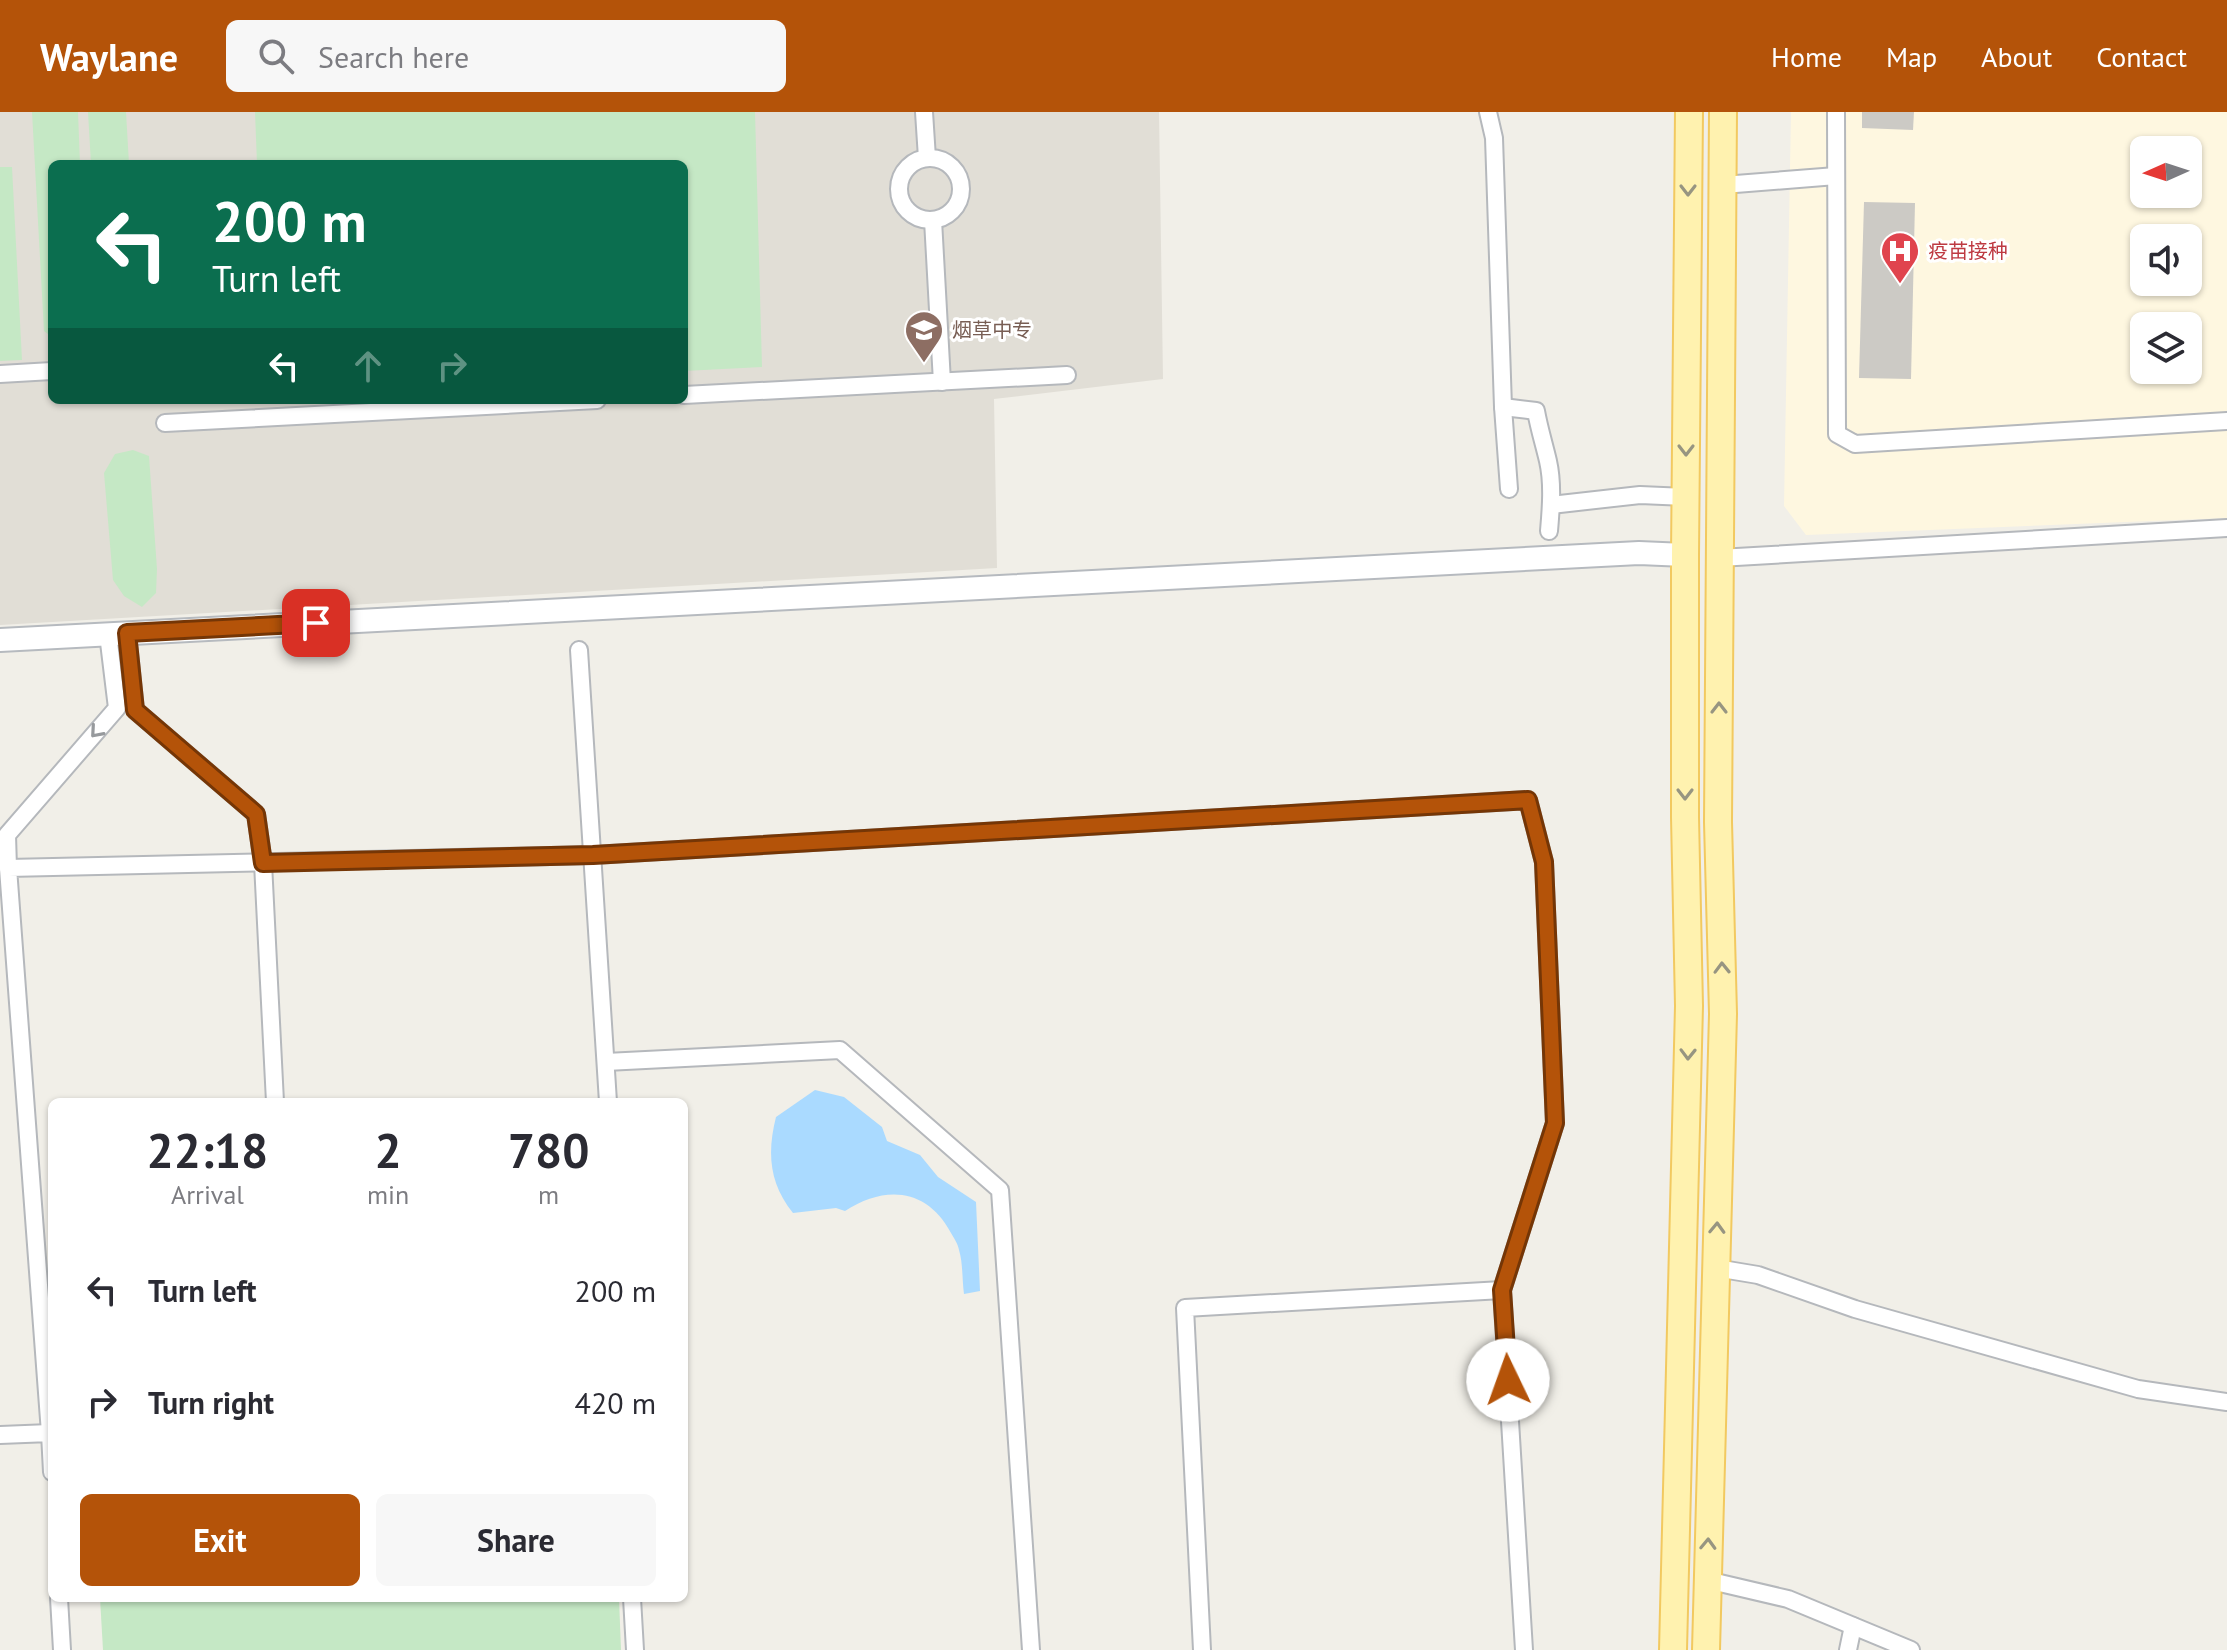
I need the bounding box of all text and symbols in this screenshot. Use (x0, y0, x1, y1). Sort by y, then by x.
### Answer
search box (226, 20, 786, 92)
text: Waylane (40, 32, 178, 81)
icon: search (254, 34, 298, 78)
text: Search here (318, 37, 469, 76)
text: Home (1771, 38, 1842, 75)
text: Map (1886, 38, 1937, 75)
text: About (1981, 38, 2052, 75)
text: Contact (2096, 38, 2187, 75)
north arrow (2130, 136, 2202, 208)
map controls (2130, 136, 2202, 384)
one-way arrow (1679, 184, 1697, 197)
text: 200 m (212, 185, 367, 257)
icon: left (80, 192, 184, 296)
button: sound (2130, 224, 2202, 296)
hospital icon: 疫苗接种 (1879, 230, 1921, 285)
place label: 疫苗接种 (1928, 238, 2008, 264)
text: Turn left (212, 255, 341, 302)
school or university icon: 烟草中专 (903, 309, 945, 364)
button: layers (2130, 312, 2202, 384)
place label: 烟草中专 (952, 317, 1032, 343)
icon: left (262, 344, 306, 388)
icon: ahead (346, 344, 390, 388)
icon: right (430, 344, 474, 388)
one-way arrow (1677, 444, 1695, 457)
pin (282, 589, 350, 657)
icon: arrive (294, 601, 338, 645)
one-way arrow (1710, 701, 1728, 714)
one-way arrow (92, 723, 106, 737)
one-way arrow (1676, 788, 1694, 801)
one-way arrow (1713, 961, 1730, 974)
one-way arrow (1679, 1048, 1697, 1061)
text: 22:18 (147, 1119, 268, 1181)
text: 2 (374, 1119, 402, 1181)
text: 780 (508, 1119, 589, 1181)
text: Arrival (171, 1178, 244, 1211)
text: min (367, 1178, 409, 1211)
text: m (538, 1178, 559, 1211)
one-way arrow (1708, 1221, 1726, 1234)
icon: left (80, 1268, 124, 1312)
text: Turn left (148, 1271, 256, 1310)
text: 200 m (575, 1271, 656, 1310)
position arrow (1466, 1338, 1550, 1422)
icon: right (80, 1380, 124, 1424)
text: Turn right (148, 1383, 274, 1422)
text: 420 m (575, 1383, 656, 1422)
button: Exit (80, 1494, 360, 1586)
button: Share (376, 1494, 656, 1586)
one-way arrow (1700, 1537, 1717, 1550)

